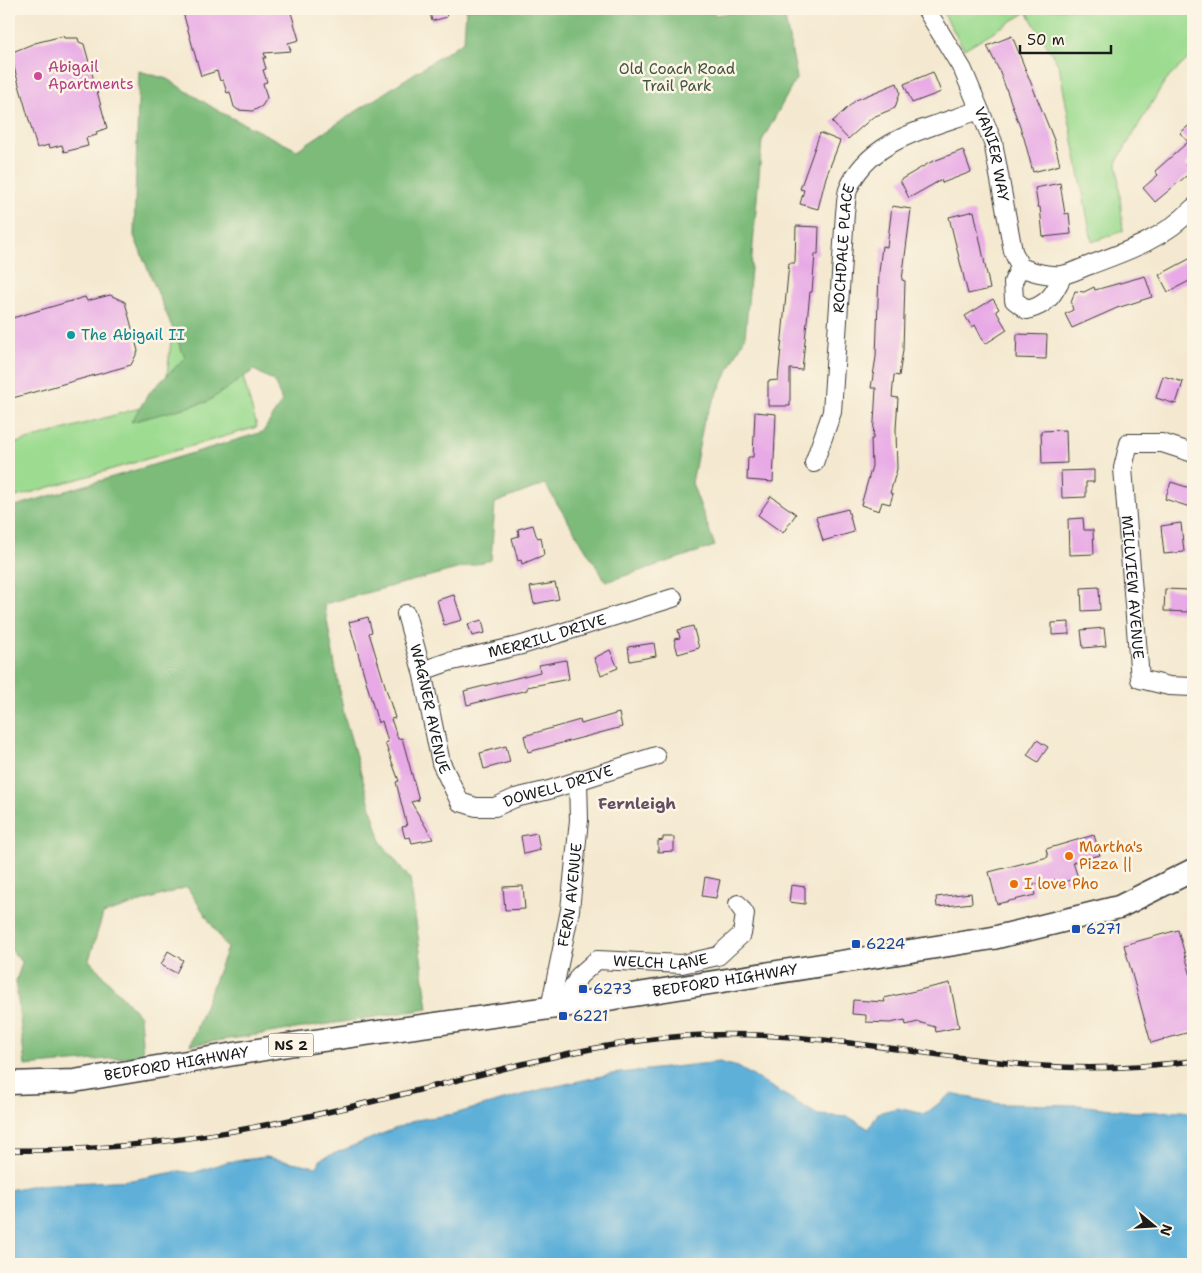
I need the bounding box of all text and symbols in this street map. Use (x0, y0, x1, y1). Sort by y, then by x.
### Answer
scale bar (1020, 22, 1111, 54)
text: 50 m (1027, 30, 1065, 50)
place label: Abigail Apartments (48, 57, 134, 94)
park label: Old Coach Road Trail Park (619, 59, 736, 96)
marker: Abigail Apartments (32, 70, 44, 82)
street label: VANIER WAY (969, 104, 1014, 203)
street label: ROCHDALE PLACE (828, 181, 860, 314)
place label: The Abigail II (81, 325, 185, 345)
marker: The Abigail II (65, 329, 77, 341)
street label: MILLVIEW AVENUE (1117, 515, 1148, 660)
street label: MERRILL DRIVE (486, 609, 609, 662)
street label: WAGNER AVENUE (405, 642, 455, 777)
street label: DOWELL DRIVE (500, 760, 615, 812)
district label: Fernleigh (598, 793, 676, 814)
place label: Martha's Pizza || (1079, 837, 1143, 874)
street label: FERN AVENUE (553, 842, 587, 949)
marker: Martha's Pizza || (1063, 850, 1075, 862)
place label: I love Pho (1024, 874, 1099, 894)
marker: I love Pho (1008, 878, 1020, 890)
place label: 6271 (1086, 919, 1121, 939)
marker: 6271 (1070, 923, 1082, 935)
place label: 6224 (866, 934, 905, 954)
marker: 6224 (850, 938, 862, 950)
street label: WELCH LANE (613, 948, 710, 975)
street label: BEDFORD HIGHWAY (651, 959, 799, 1002)
place label: 6273 (593, 979, 632, 999)
marker: 6273 (577, 983, 589, 995)
place label: 6221 (573, 1006, 608, 1026)
marker: 6221 (557, 1010, 569, 1022)
road number: NS 2 (268, 1034, 314, 1056)
street label: BEDFORD HIGHWAY (103, 1042, 251, 1086)
north arrow (1130, 1200, 1180, 1250)
text: N (1156, 1222, 1177, 1238)

